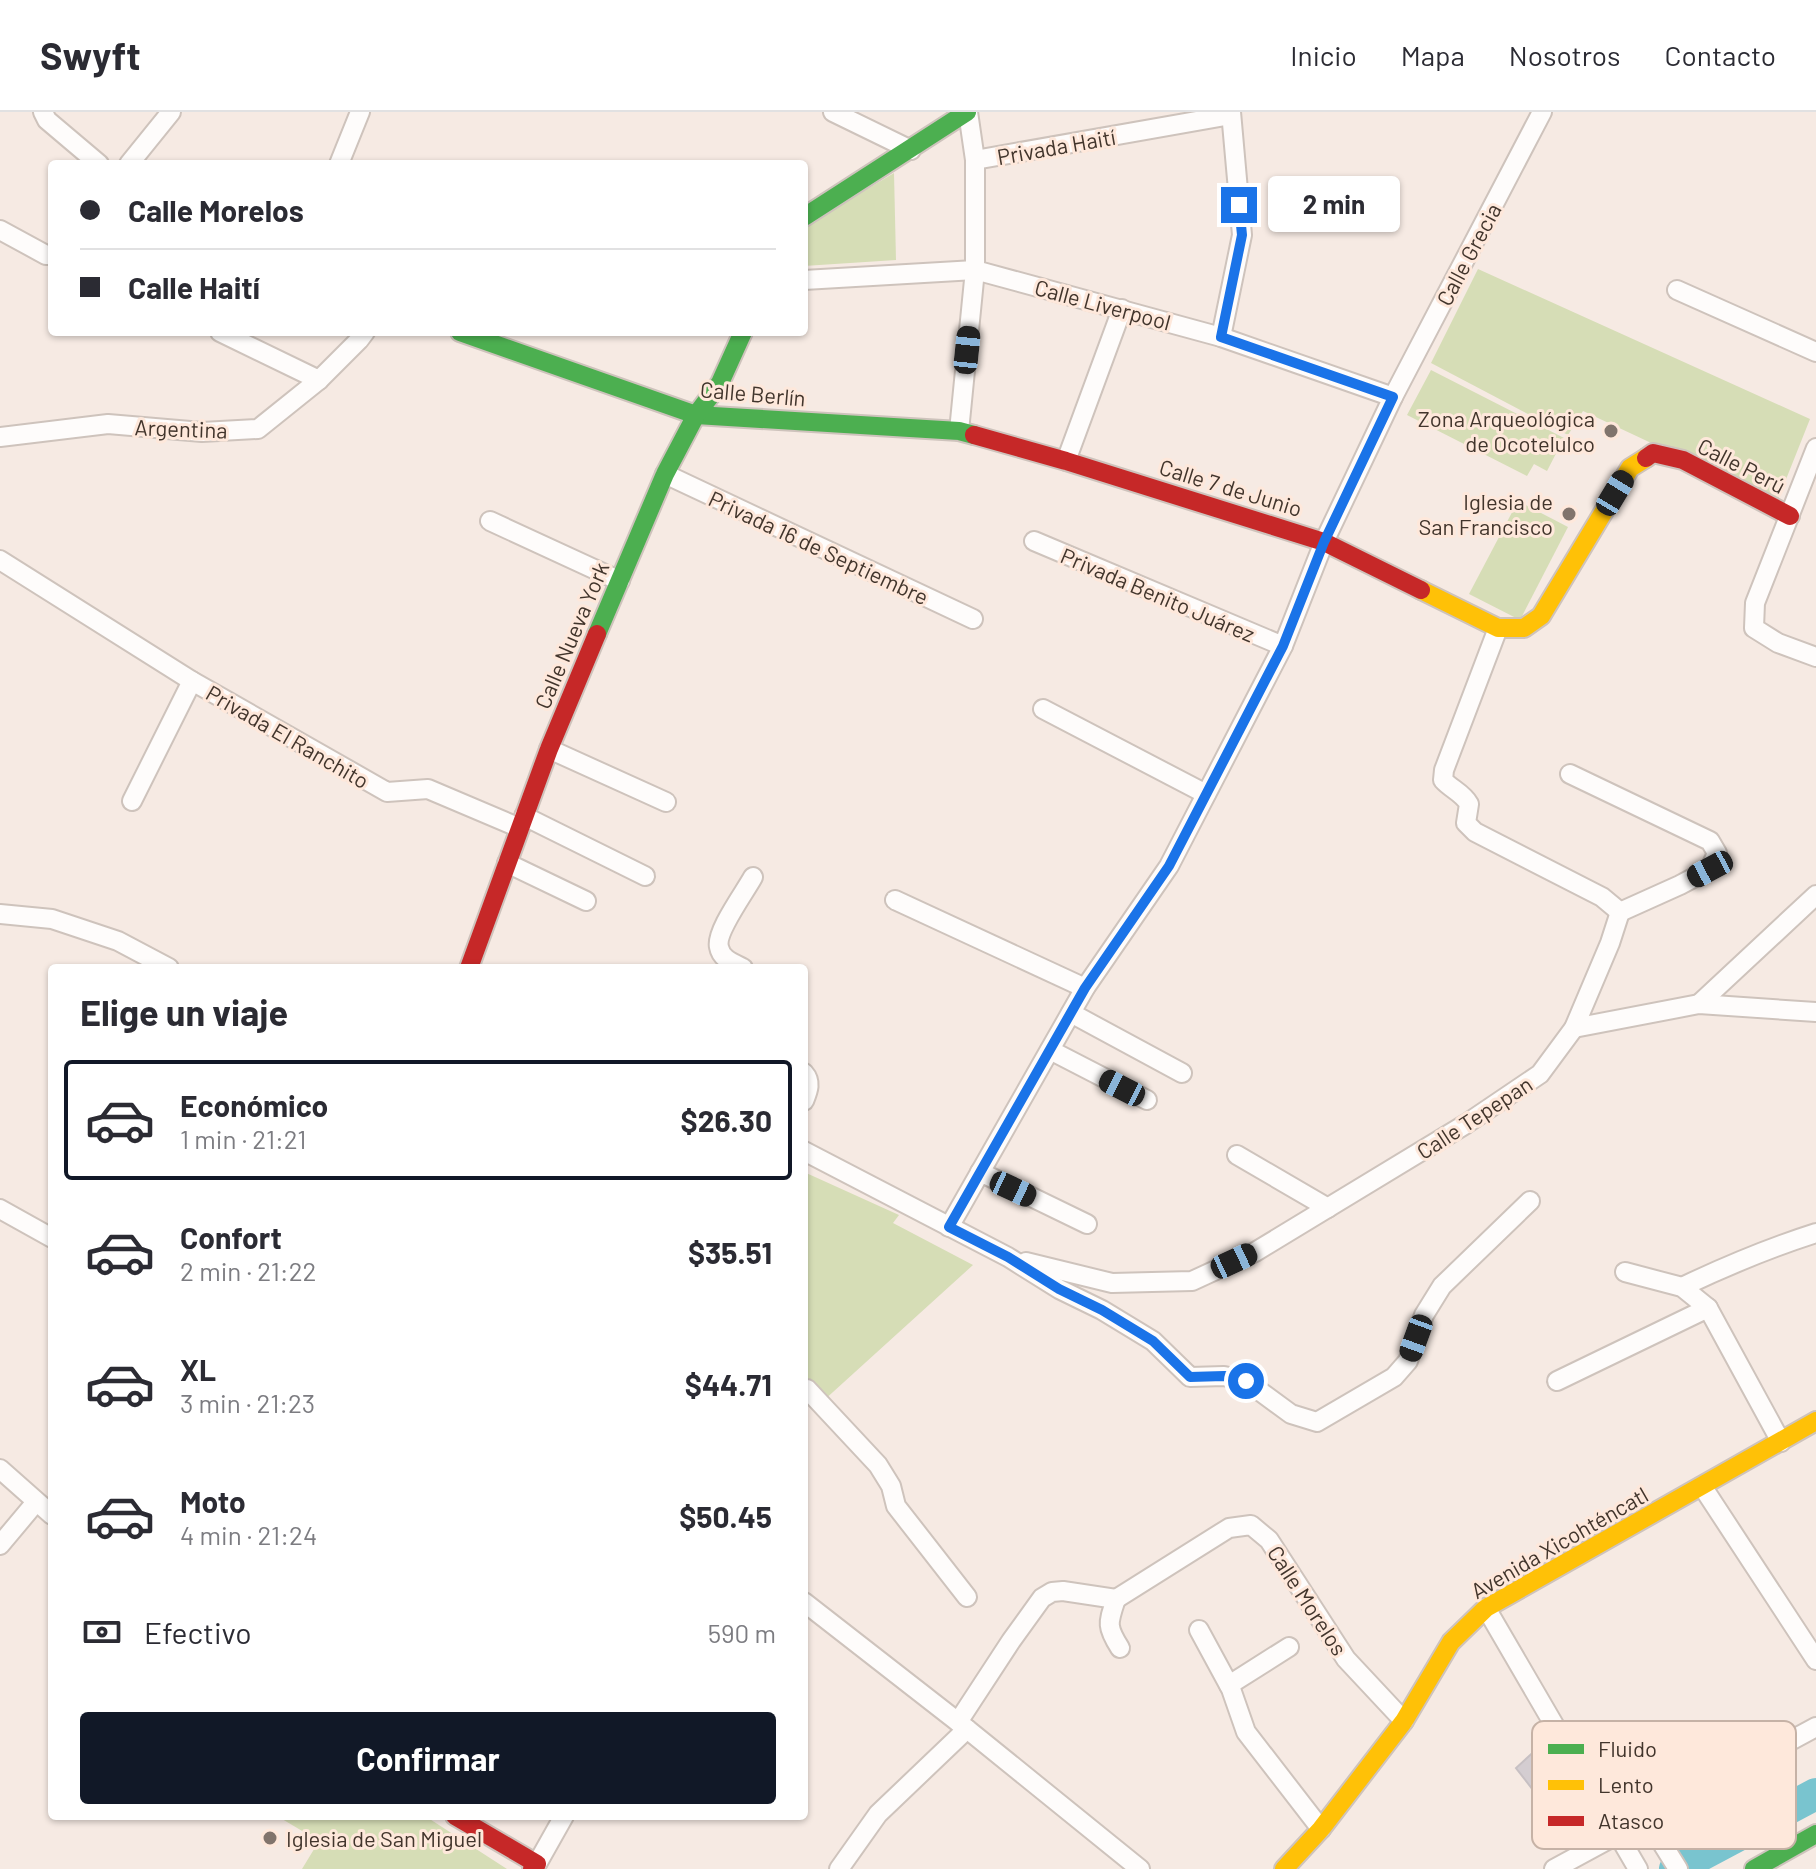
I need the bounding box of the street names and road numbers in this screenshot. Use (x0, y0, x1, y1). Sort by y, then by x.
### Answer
street label: Privada Haití (995, 123, 1118, 169)
street label: Calle Grecia (1430, 198, 1506, 310)
street label: Calle Liverpool (1032, 273, 1174, 335)
street label: Calle Berlín (699, 375, 807, 411)
street label: Argentina (134, 413, 228, 443)
street label: Calle Perú (1694, 432, 1790, 498)
street label: Calle 7 de Junio (1157, 453, 1305, 521)
street label: Privada 16 de Septiembre (705, 485, 933, 609)
street label: Privada Benito Juárez (1057, 541, 1259, 647)
street label: Calle Nueva York (528, 558, 614, 712)
street label: Privada El Ranchito (202, 679, 374, 793)
street label: Calle Tepepan (1411, 1070, 1537, 1164)
street label: Avenida Xicohténcatl (1466, 1481, 1652, 1603)
street label: Calle Morelos (1263, 1540, 1353, 1660)

